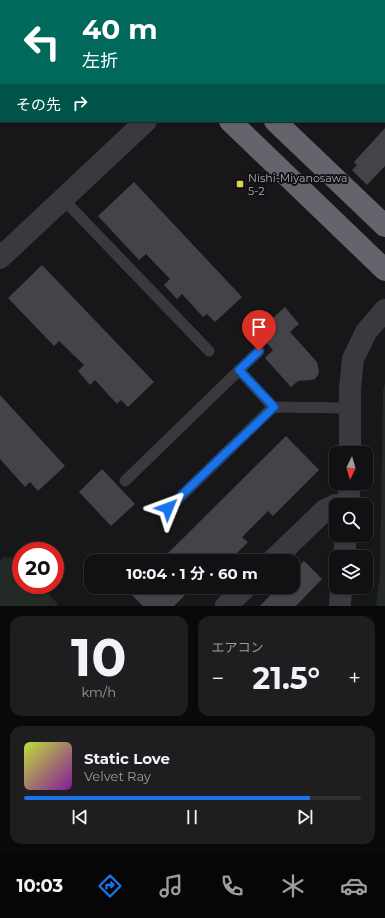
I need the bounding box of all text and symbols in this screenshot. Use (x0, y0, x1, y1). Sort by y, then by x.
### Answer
text: 40 m (82, 12, 158, 46)
icon: left (16, 16, 68, 68)
text: 左折 (82, 50, 118, 72)
icon: right (69, 92, 91, 114)
text: その先 (16, 95, 61, 114)
place label: Nishi-Miyanosawa 5-2 (248, 171, 348, 198)
marker: Nishi-Miyanosawa 5-2 (235, 179, 245, 189)
pin (242, 310, 276, 351)
icon: arrive (248, 316, 270, 338)
north arrow (329, 446, 373, 490)
map controls (329, 446, 373, 594)
position arrow (147, 487, 189, 529)
button: search (329, 498, 373, 542)
speed limit sign: 20 (12, 542, 64, 594)
button: layers (329, 550, 373, 594)
text: 10:04 · 1 分 · 60 m (126, 564, 258, 583)
text: 10 (71, 626, 127, 689)
text: エアコン (212, 639, 264, 655)
text: 21.5° (252, 660, 320, 697)
text: − (212, 665, 224, 692)
text: + (348, 665, 361, 692)
text: km/h (81, 684, 116, 700)
text: Static Love (84, 749, 170, 768)
text: Velvet Ray (84, 768, 151, 784)
icon: previous (69, 806, 91, 828)
icon: pause (181, 806, 203, 828)
icon: next (294, 806, 316, 828)
icon: directions (96, 872, 124, 900)
icon: music (157, 872, 185, 900)
icon: phone (218, 872, 246, 900)
icon: climate (279, 872, 307, 900)
icon: car (340, 872, 368, 900)
text: 10:03 (17, 875, 63, 897)

